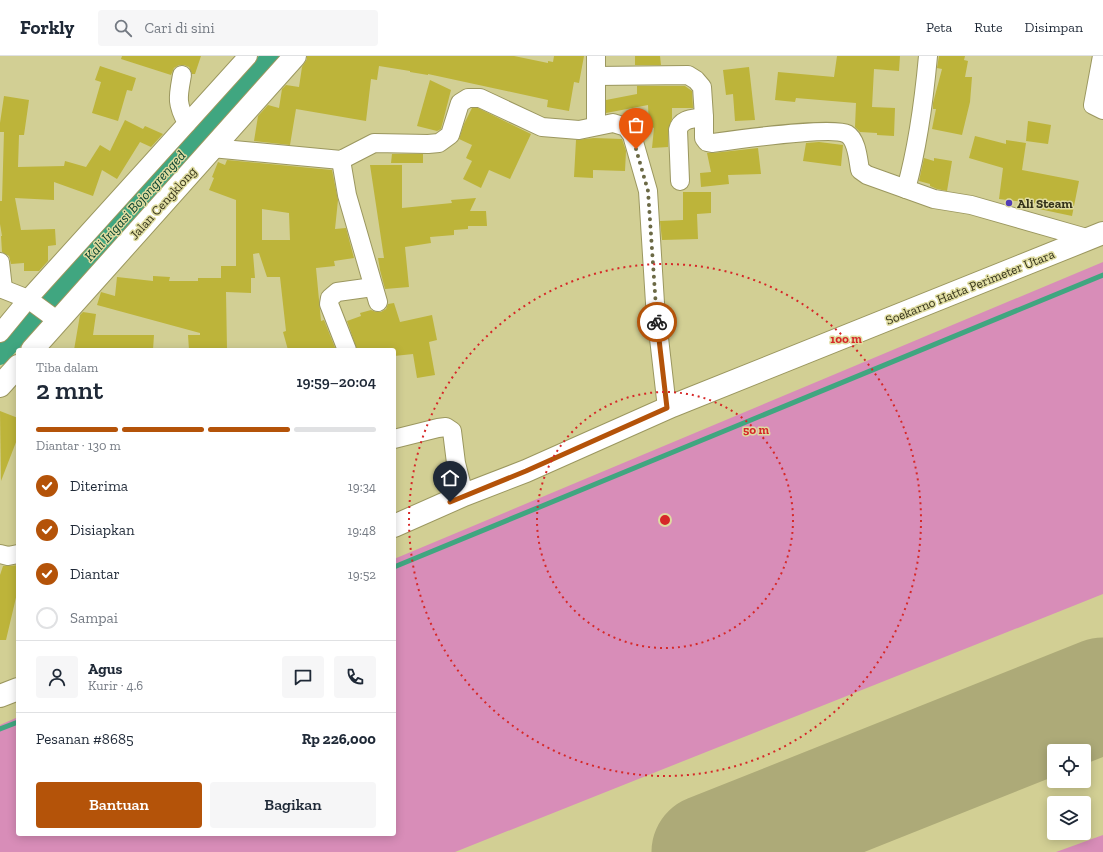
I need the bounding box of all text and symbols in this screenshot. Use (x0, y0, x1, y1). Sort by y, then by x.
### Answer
search box (98, 10, 378, 46)
text: Forkly (20, 16, 74, 39)
icon: search (112, 17, 134, 39)
text: Cari di sini (144, 19, 215, 37)
text: Peta (926, 19, 952, 36)
text: Rute (974, 19, 1003, 36)
text: Disimpan (1025, 19, 1083, 36)
pin (619, 108, 653, 149)
icon: bag (625, 114, 647, 136)
water label: Kali Irigasi Bojongrenged (81, 147, 189, 265)
street label: Jalan Cengklong (126, 164, 200, 242)
place label: Ali Steam (1017, 196, 1073, 211)
marker: Ali Steam (1004, 198, 1014, 208)
street label: Soekarno Hatta Perimeter Utara (883, 246, 1057, 328)
courier (637, 302, 677, 342)
icon: bike (646, 311, 668, 333)
text: 100 m (830, 332, 862, 346)
text: Tiba dalam (36, 360, 98, 375)
text: 19:59–20:04 (296, 373, 376, 391)
text: 2 mnt (36, 374, 103, 406)
text: 50 m (743, 423, 769, 437)
text: Diantar · 130 m (36, 438, 121, 453)
pin (433, 461, 467, 502)
icon: home (439, 467, 461, 489)
icon: check (36, 475, 58, 497)
text: Diterima (70, 477, 128, 495)
text: 19:34 (348, 479, 376, 494)
centre of rings (658, 513, 672, 527)
icon: check (36, 519, 58, 541)
text: Disiapkan (70, 521, 135, 539)
text: 19:48 (347, 523, 376, 538)
icon: check (36, 563, 58, 585)
text: Diantar (70, 565, 120, 583)
text: 19:52 (348, 567, 376, 582)
text: Sampai (70, 609, 118, 627)
button: person (36, 656, 78, 698)
button: chat (282, 656, 324, 698)
button: phone (334, 656, 376, 698)
text: Agus (88, 660, 122, 678)
text: Kurir · 4.6 (88, 678, 143, 693)
text: Pesanan #8685 (36, 730, 134, 748)
text: Rp 226,000 (302, 730, 376, 748)
map controls (1047, 744, 1091, 840)
button: locate (1047, 744, 1091, 788)
button: Bantuan (36, 782, 202, 828)
button: Bagikan (210, 782, 376, 828)
button: layers (1047, 796, 1091, 840)

